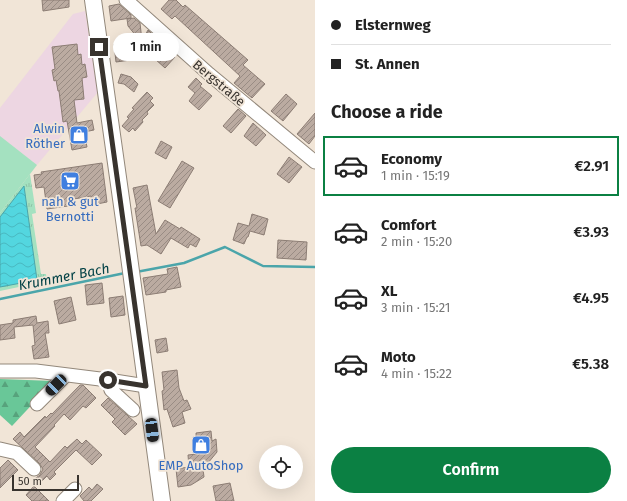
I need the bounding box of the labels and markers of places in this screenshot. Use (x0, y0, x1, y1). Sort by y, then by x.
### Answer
place label: Alwin Röther (25, 121, 65, 151)
shop icon: Alwin Röther (68, 124, 90, 146)
supermarket icon: nah & gut Bernotti (59, 170, 81, 192)
place label: nah & gut Bernotti (41, 194, 99, 224)
shop icon: EMP AutoShop (190, 434, 212, 456)
place label: EMP AutoShop (158, 458, 244, 473)

